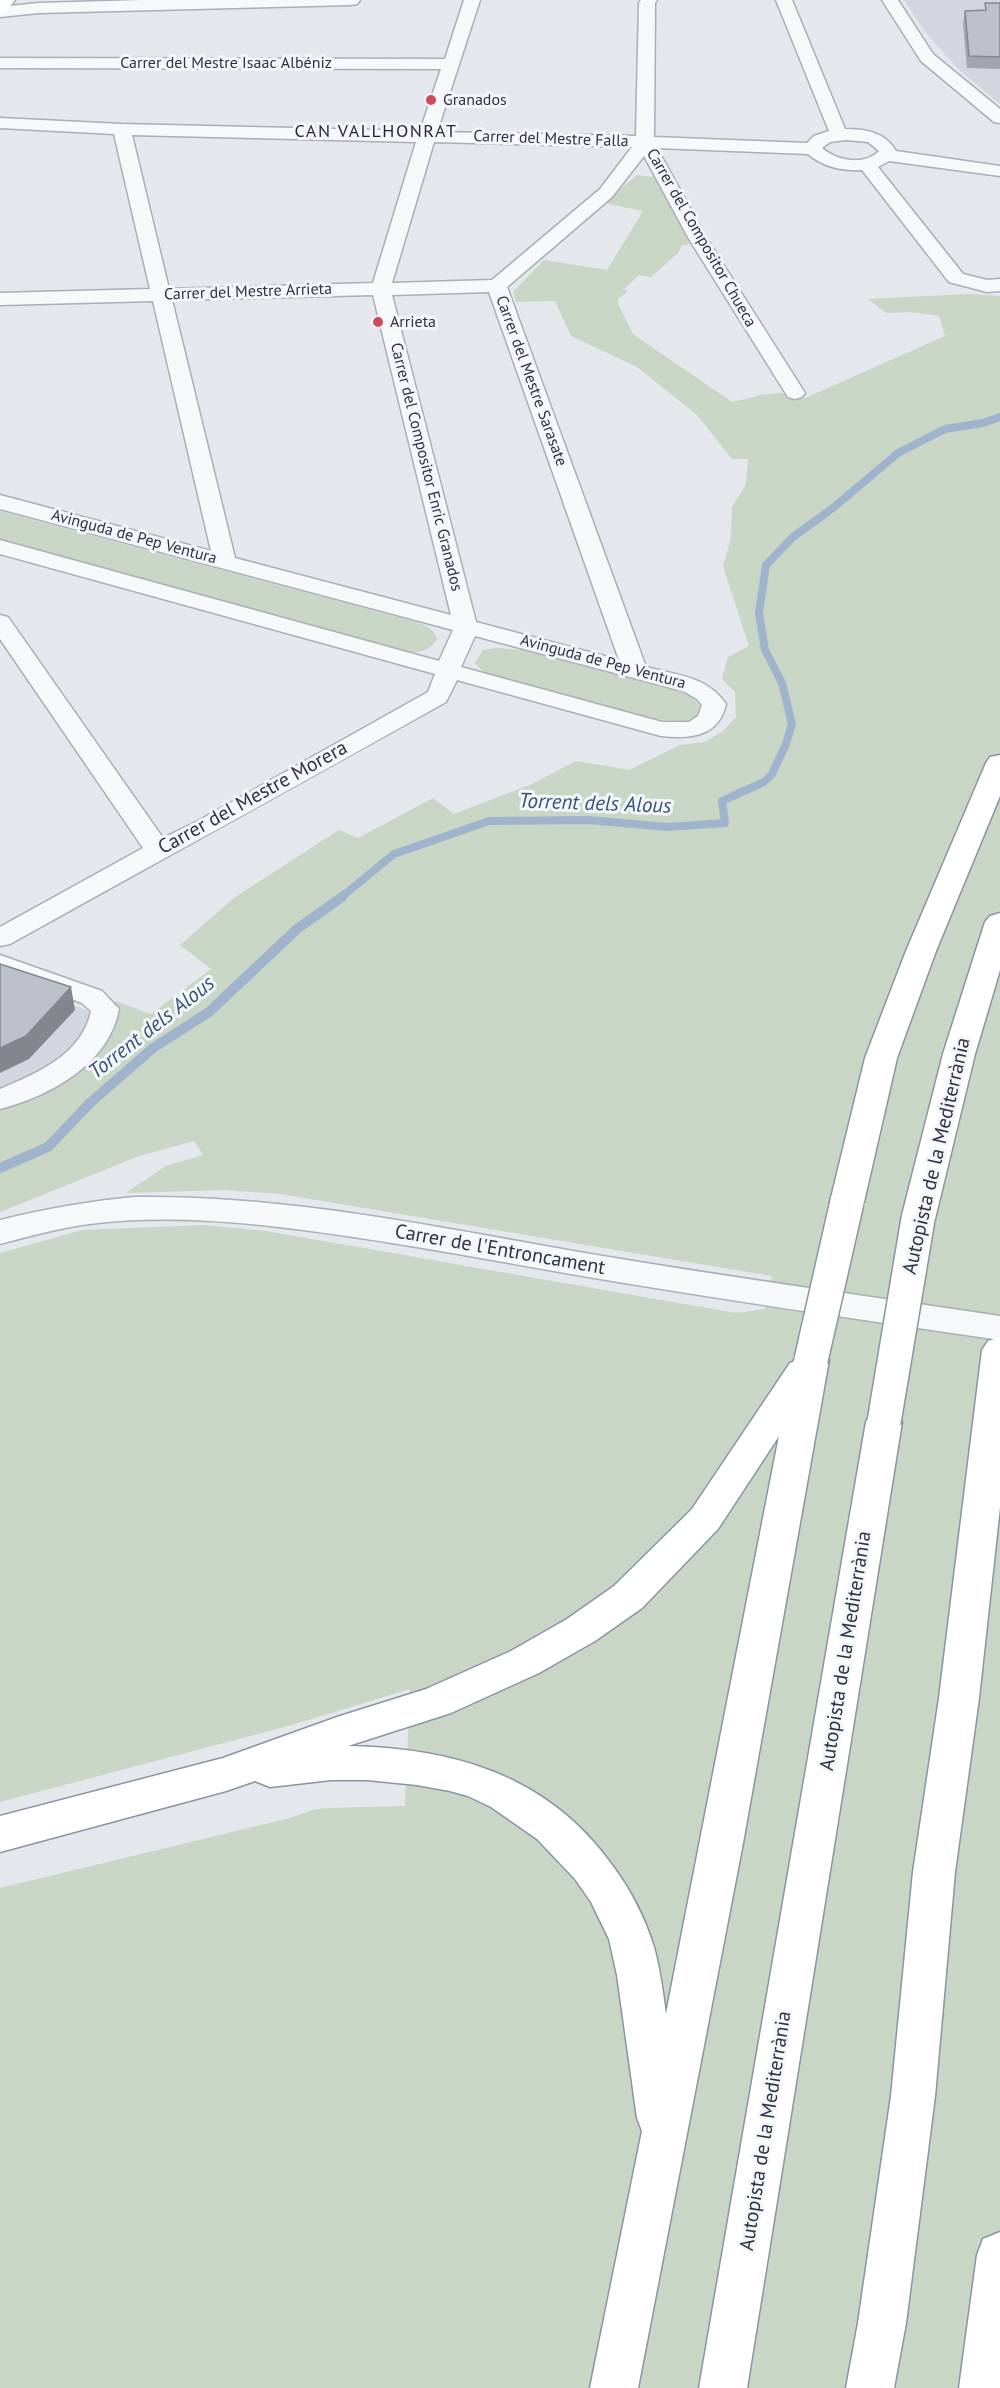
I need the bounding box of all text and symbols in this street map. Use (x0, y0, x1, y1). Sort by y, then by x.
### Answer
street label: Carrer del Mestre Isaac Albéniz (120, 53, 332, 73)
place label: Granados (443, 90, 507, 110)
marker: Granados (424, 93, 438, 107)
district label: CAN VALLHONRAT (295, 121, 457, 143)
street label: Carrer del Mestre Falla (473, 127, 629, 151)
street label: Carrer del Compositor Chueca (642, 145, 760, 331)
street label: Carrer del Mestre Arrieta (164, 279, 332, 305)
street label: Carrer del Mestre Sarasate (491, 293, 571, 469)
place label: Arrieta (390, 312, 436, 332)
marker: Arrieta (371, 315, 385, 329)
street label: Carrer del Compositor Enric Granados (386, 341, 466, 593)
street label: Avinguda de Pep Ventura (49, 506, 219, 568)
street label: Avinguda de Pep Ventura (518, 631, 688, 693)
street label: Carrer del Mestre Morera (154, 736, 352, 860)
water label: Torrent dels Alous (518, 789, 672, 819)
water label: Torrent dels Alous (84, 971, 220, 1085)
street label: Autopista de la Mediterrània (898, 1035, 976, 1277)
street label: Carrer de l'Entroncament (393, 1220, 607, 1280)
street label: Autopista de la Mediterrània (815, 1529, 877, 1773)
street label: Autopista de la Mediterrània (735, 2009, 797, 2253)

